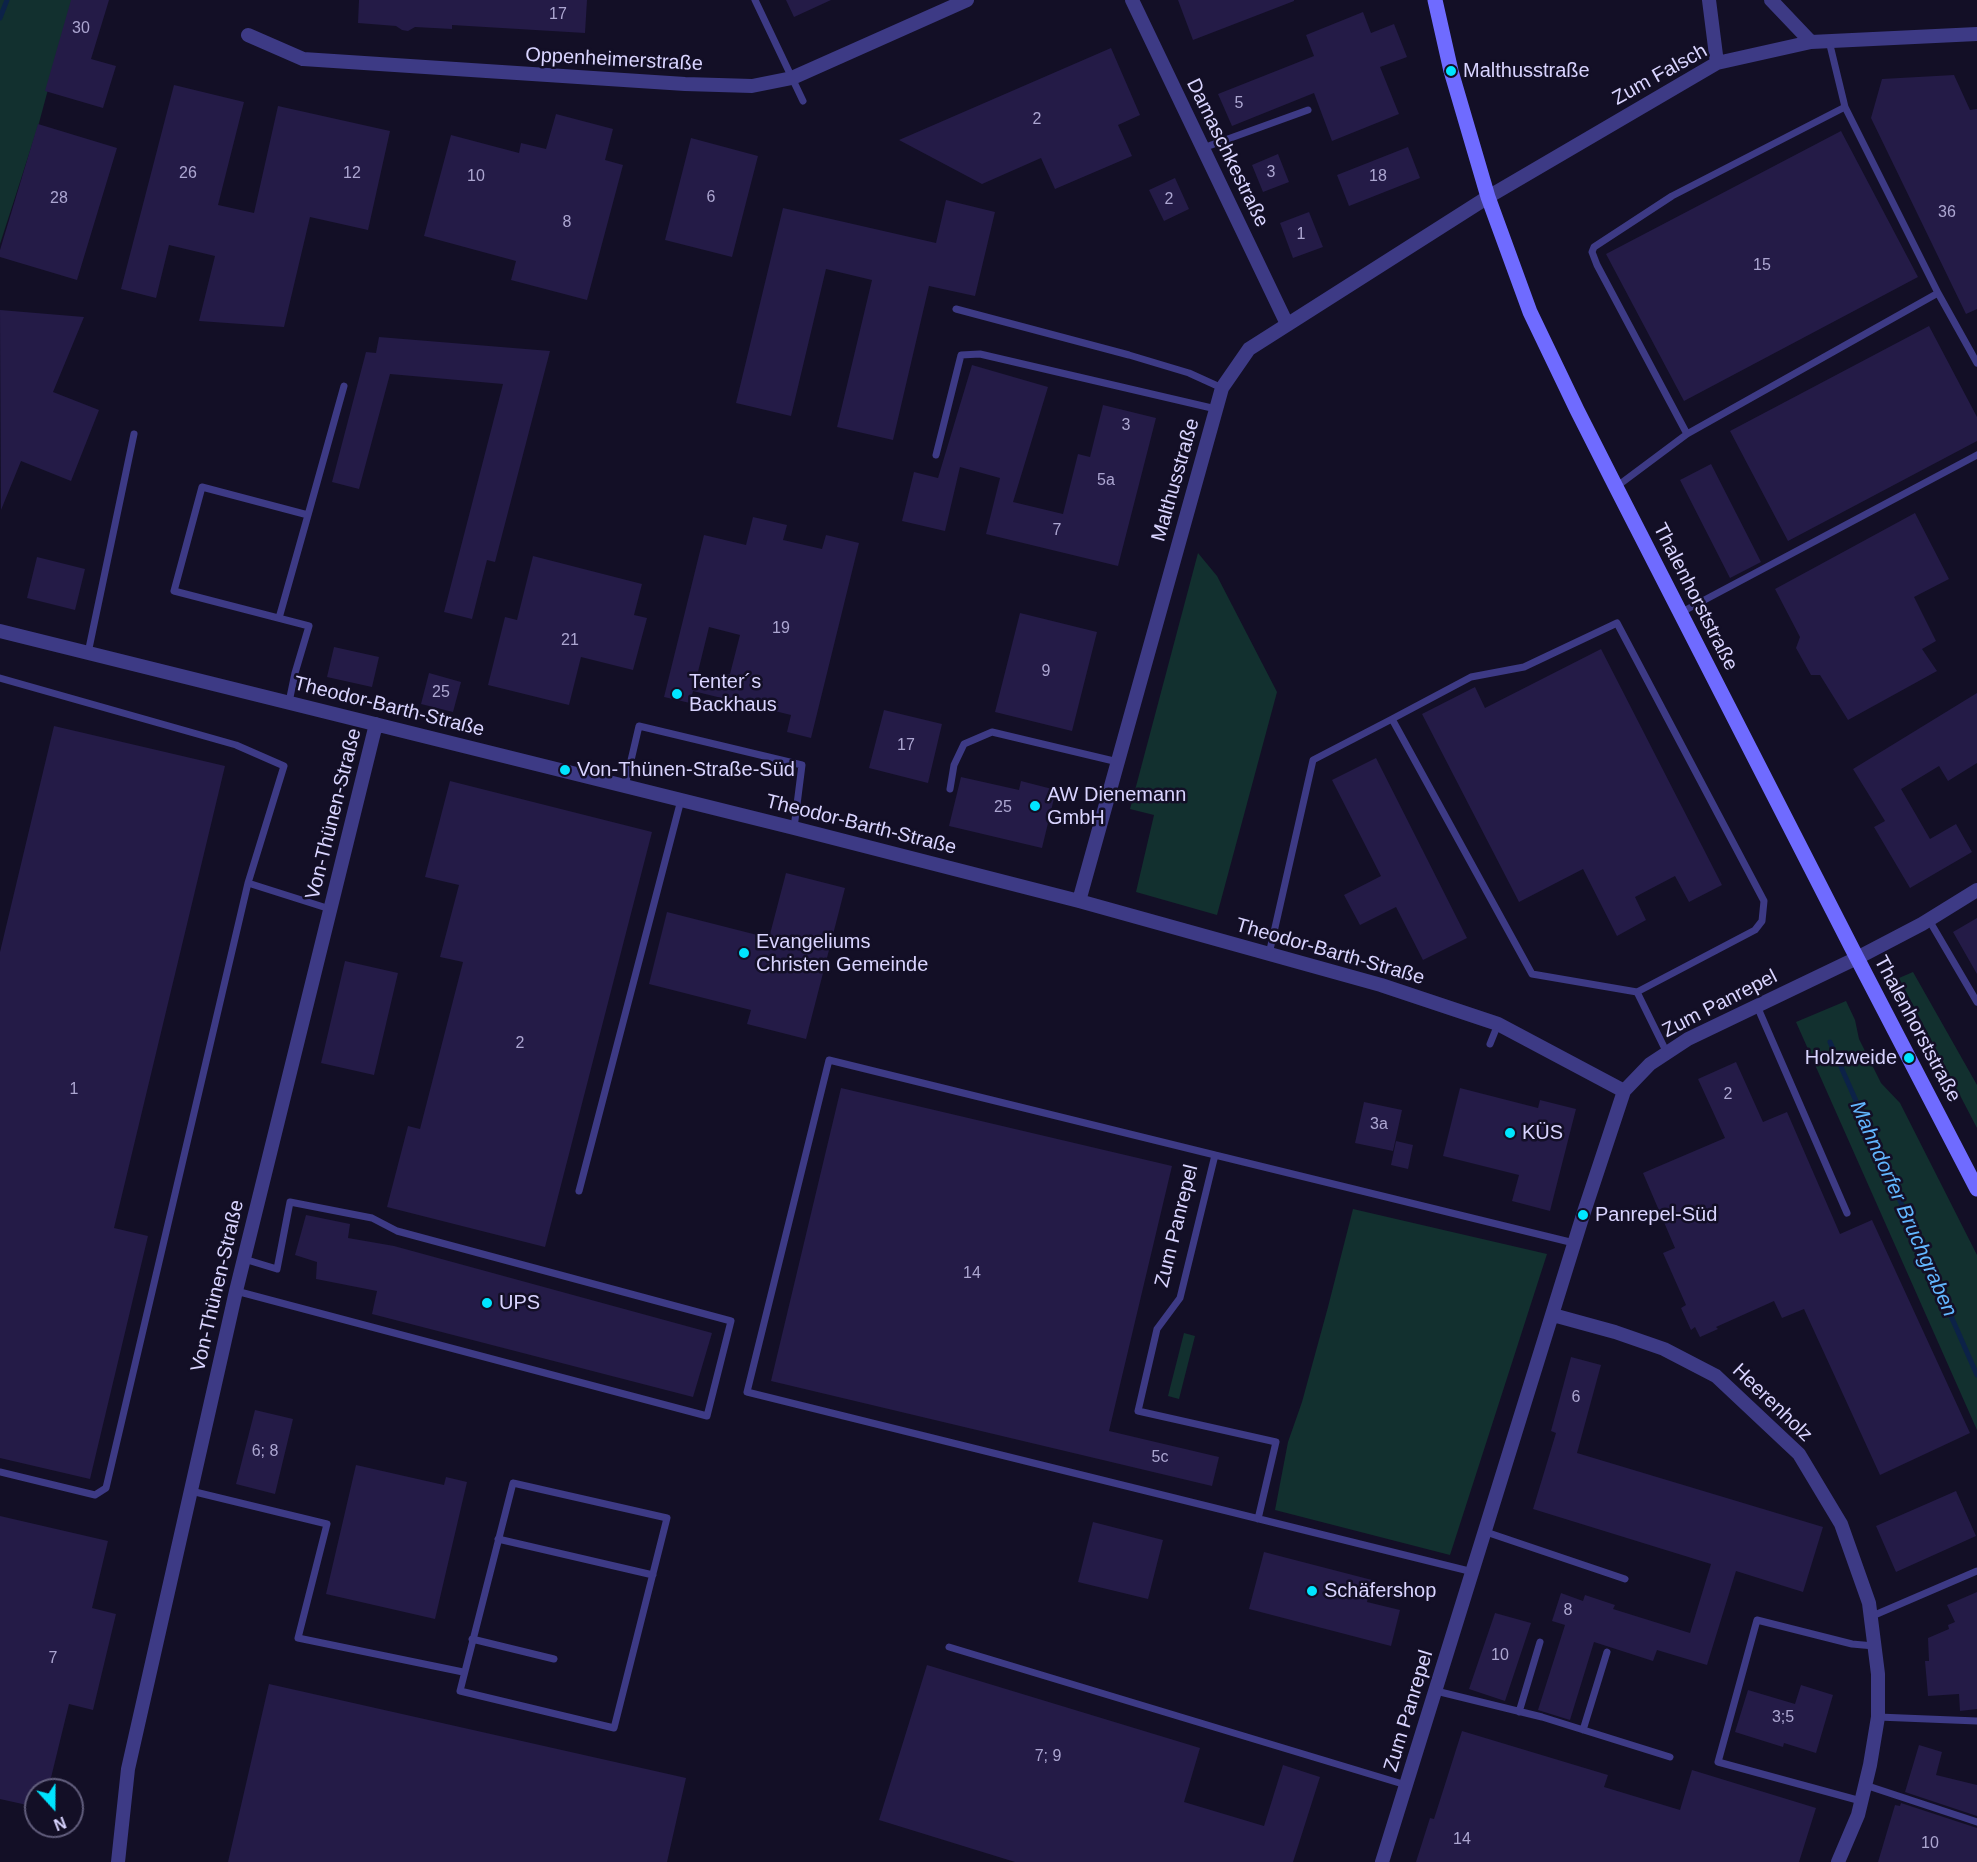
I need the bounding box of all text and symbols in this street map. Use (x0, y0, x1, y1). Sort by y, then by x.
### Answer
house number: 17 (549, 5, 567, 25)
house number: 30 (72, 19, 90, 39)
street label: Zum Falsch (1608, 39, 1712, 111)
street label: Oppenheimerstraße (525, 43, 703, 77)
place label: Malthusstraße (1463, 59, 1590, 83)
marker: Malthusstraße (1444, 64, 1458, 78)
street label: Damaschkestraße (1181, 75, 1273, 231)
house number: 5 (1235, 94, 1243, 114)
house number: 2 (1033, 110, 1041, 130)
house number: 3 (1267, 163, 1275, 183)
house number: 26 (179, 164, 197, 184)
house number: 12 (343, 164, 361, 184)
house number: 10 (467, 167, 485, 187)
house number: 18 (1369, 167, 1387, 187)
house number: 6 (707, 188, 715, 208)
house number: 28 (50, 189, 68, 209)
house number: 2 (1165, 190, 1173, 210)
house number: 36 (1938, 203, 1956, 223)
house number: 8 (563, 213, 571, 233)
house number: 1 (1297, 225, 1305, 245)
house number: 15 (1753, 256, 1771, 276)
house number: 3 (1122, 416, 1130, 436)
street label: Malthusstraße (1147, 416, 1205, 544)
house number: 5a (1097, 471, 1115, 491)
street label: Thalenhorststraße (1647, 519, 1743, 675)
house number: 7 (1053, 521, 1061, 541)
house number: 19 (772, 619, 790, 639)
house number: 21 (561, 631, 579, 651)
house number: 9 (1042, 662, 1050, 682)
place label: Tenter´s Backhaus (689, 670, 777, 717)
street label: Theodor-Barth-Straße (291, 672, 487, 742)
house number: 25 (432, 683, 450, 703)
marker: Tenter´s Backhaus (670, 687, 684, 701)
street label: Von-Thünen-Straße (301, 726, 367, 902)
house number: 17 (897, 736, 915, 756)
place label: Von-Thünen-Straße-Süd (577, 758, 795, 782)
marker: Von-Thünen-Straße-Süd (558, 763, 572, 777)
place label: AW Dienemann GmbH (1047, 783, 1186, 830)
street label: Theodor-Barth-Straße (763, 790, 959, 860)
house number: 25 (994, 798, 1012, 818)
marker: AW Dienemann GmbH (1028, 799, 1042, 813)
street label: Theodor-Barth-Straße (1233, 914, 1427, 990)
place label: Evangeliums Christen Gemeinde (756, 930, 928, 977)
marker: Evangeliums Christen Gemeinde (737, 946, 751, 960)
street label: Thalenhorststraße (1868, 952, 1966, 1106)
street label: Zum Panrepel (1659, 965, 1781, 1043)
house number: 2 (516, 1034, 524, 1054)
place label: Holzweide (1805, 1046, 1897, 1070)
marker: Holzweide (1902, 1051, 1916, 1065)
house number: 1 (70, 1080, 78, 1100)
house number: 2 (1724, 1085, 1732, 1105)
water label: Mahndorfer Bruchgraben (1844, 1097, 1962, 1321)
house number: 3a (1370, 1115, 1388, 1135)
place label: KÜS (1522, 1121, 1563, 1145)
marker: KÜS (1503, 1126, 1517, 1140)
street label: Zum Panrepel (1150, 1162, 1204, 1290)
street label: Von-Thünen-Straße (187, 1198, 249, 1374)
place label: Panrepel-Süd (1595, 1203, 1717, 1227)
marker: Panrepel-Süd (1576, 1208, 1590, 1222)
house number: 14 (963, 1264, 981, 1284)
place label: UPS (499, 1291, 540, 1315)
marker: UPS (480, 1296, 494, 1310)
street label: Heerenholz (1727, 1359, 1817, 1447)
house number: 6 (1572, 1388, 1580, 1408)
house number: 6; 8 (252, 1442, 278, 1462)
house number: 5c (1152, 1448, 1168, 1468)
place label: Schäfershop (1324, 1579, 1436, 1603)
marker: Schäfershop (1305, 1584, 1319, 1598)
house number: 8 (1564, 1601, 1572, 1621)
house number: 10 (1491, 1646, 1509, 1666)
street label: Zum Panrepel (1379, 1647, 1439, 1775)
house number: 7 (49, 1649, 57, 1669)
house number: 3;5 (1772, 1708, 1794, 1728)
house number: 7; 9 (1035, 1747, 1061, 1767)
north arrow (24, 1778, 84, 1838)
text: N (51, 1813, 68, 1833)
house number: 14 (1453, 1830, 1471, 1850)
house number: 10 (1921, 1834, 1939, 1854)

